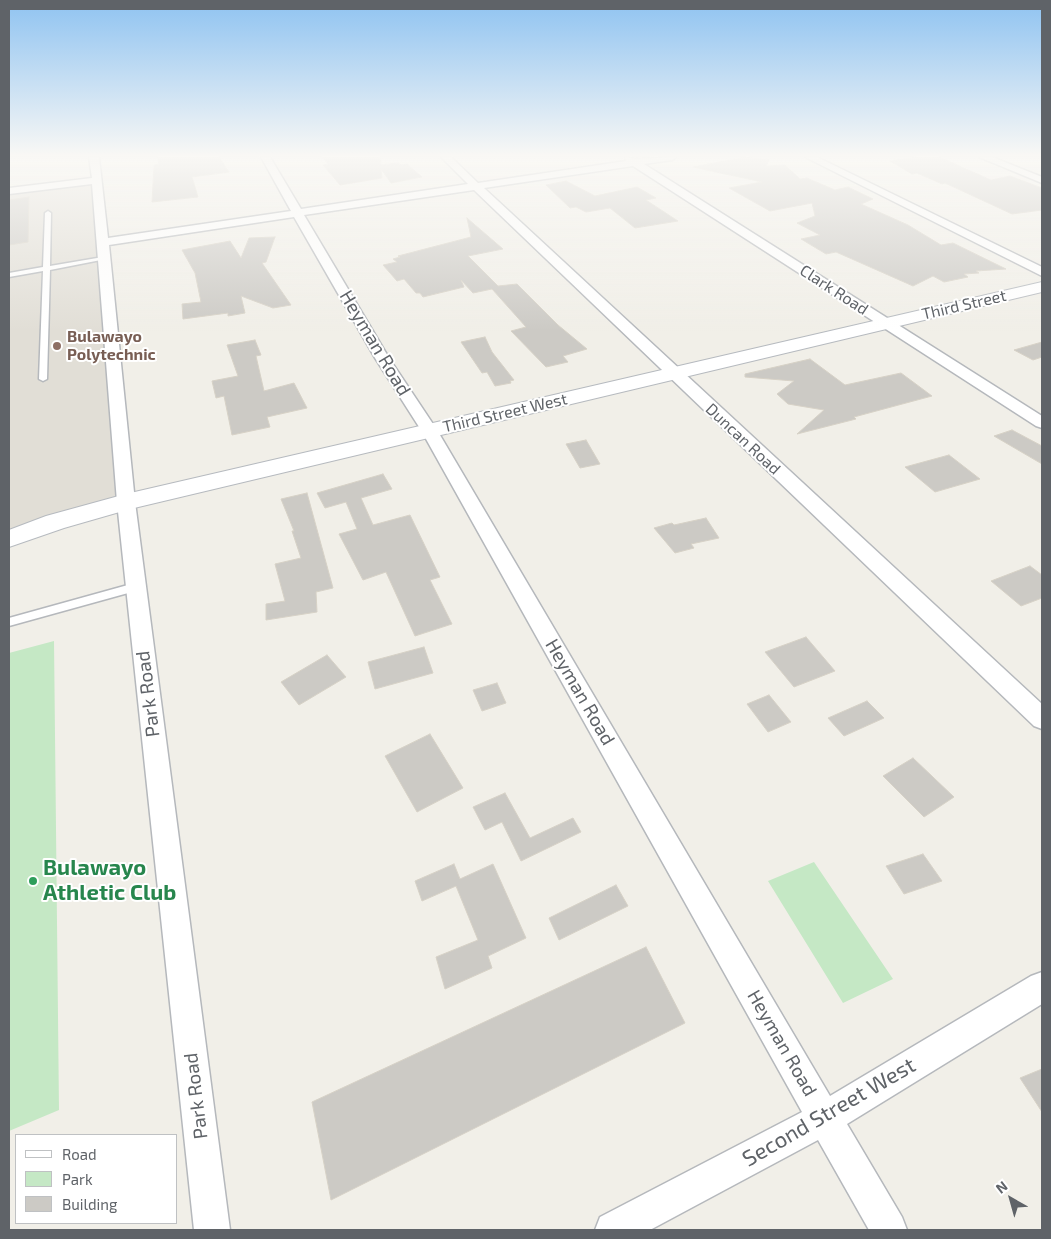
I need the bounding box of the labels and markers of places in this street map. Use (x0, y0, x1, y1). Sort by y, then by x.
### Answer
place label: Bulawayo Polytechnic (67, 327, 156, 365)
marker: Bulawayo Polytechnic (51, 340, 63, 352)
place label: Bulawayo Athletic Club (43, 855, 176, 906)
marker: Bulawayo Athletic Club (27, 875, 39, 887)

